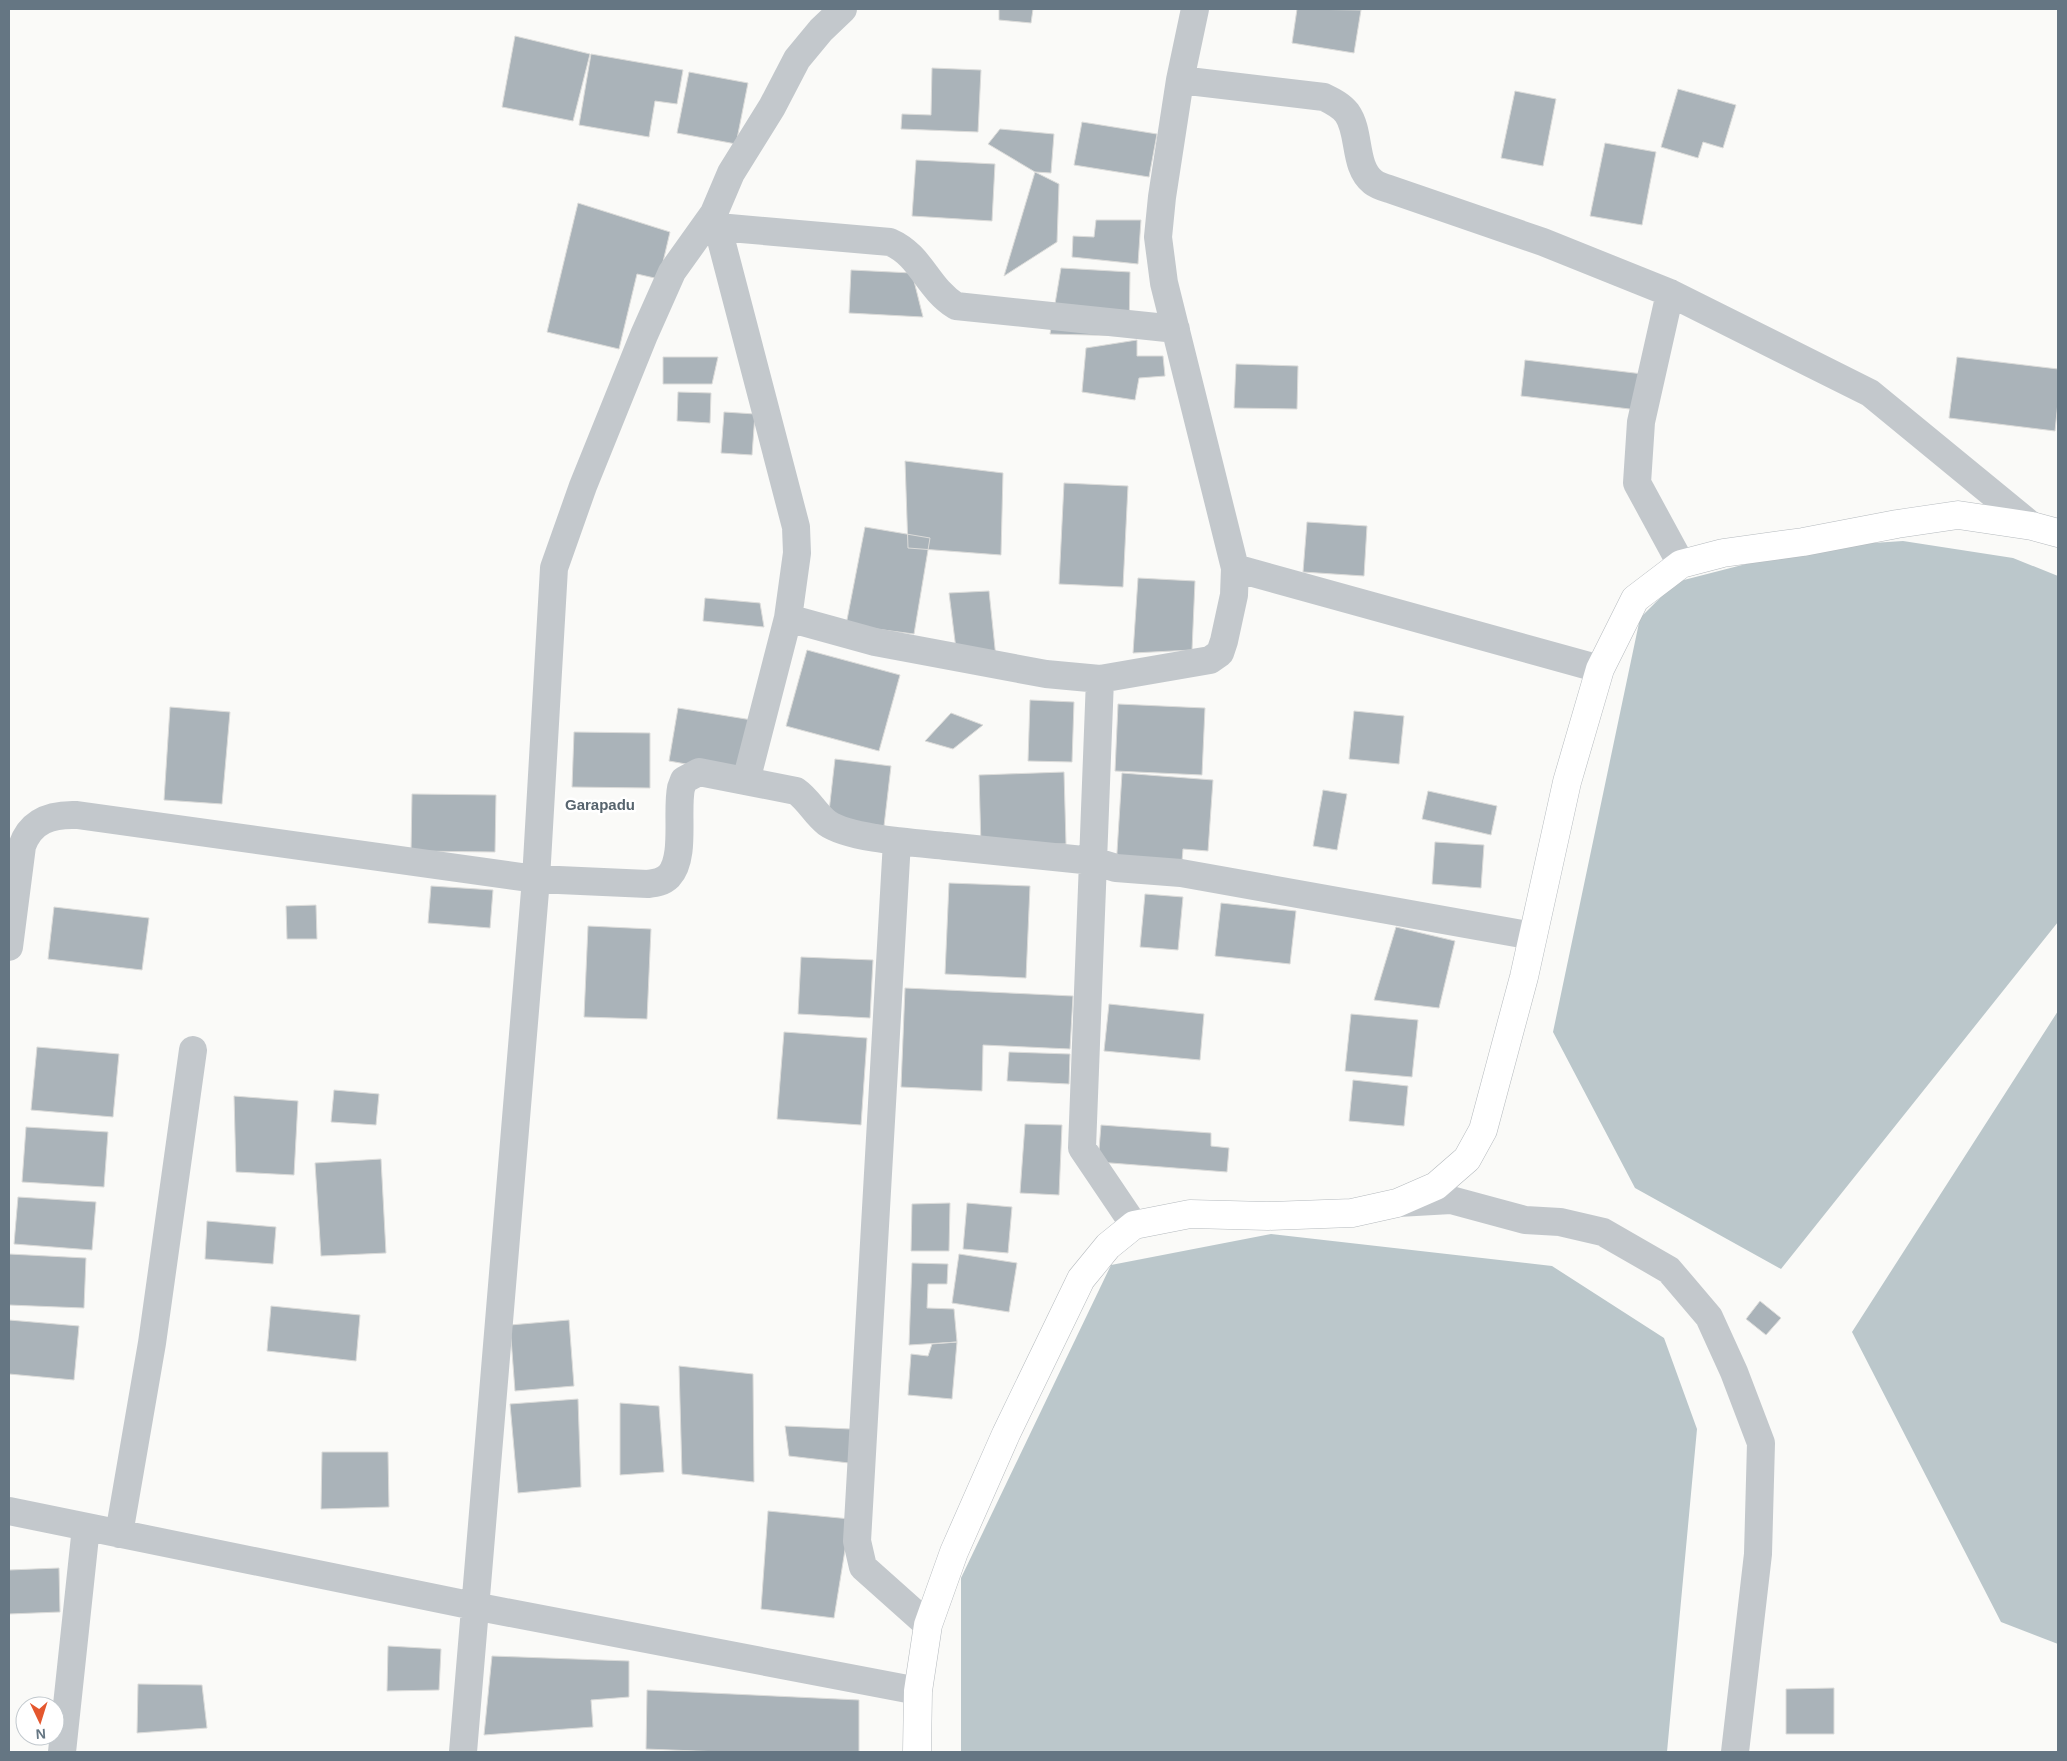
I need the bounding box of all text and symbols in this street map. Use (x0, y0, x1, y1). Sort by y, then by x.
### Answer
district label: Garapadu (565, 796, 635, 813)
north arrow (15, 1696, 65, 1746)
text: N (35, 1726, 47, 1742)

